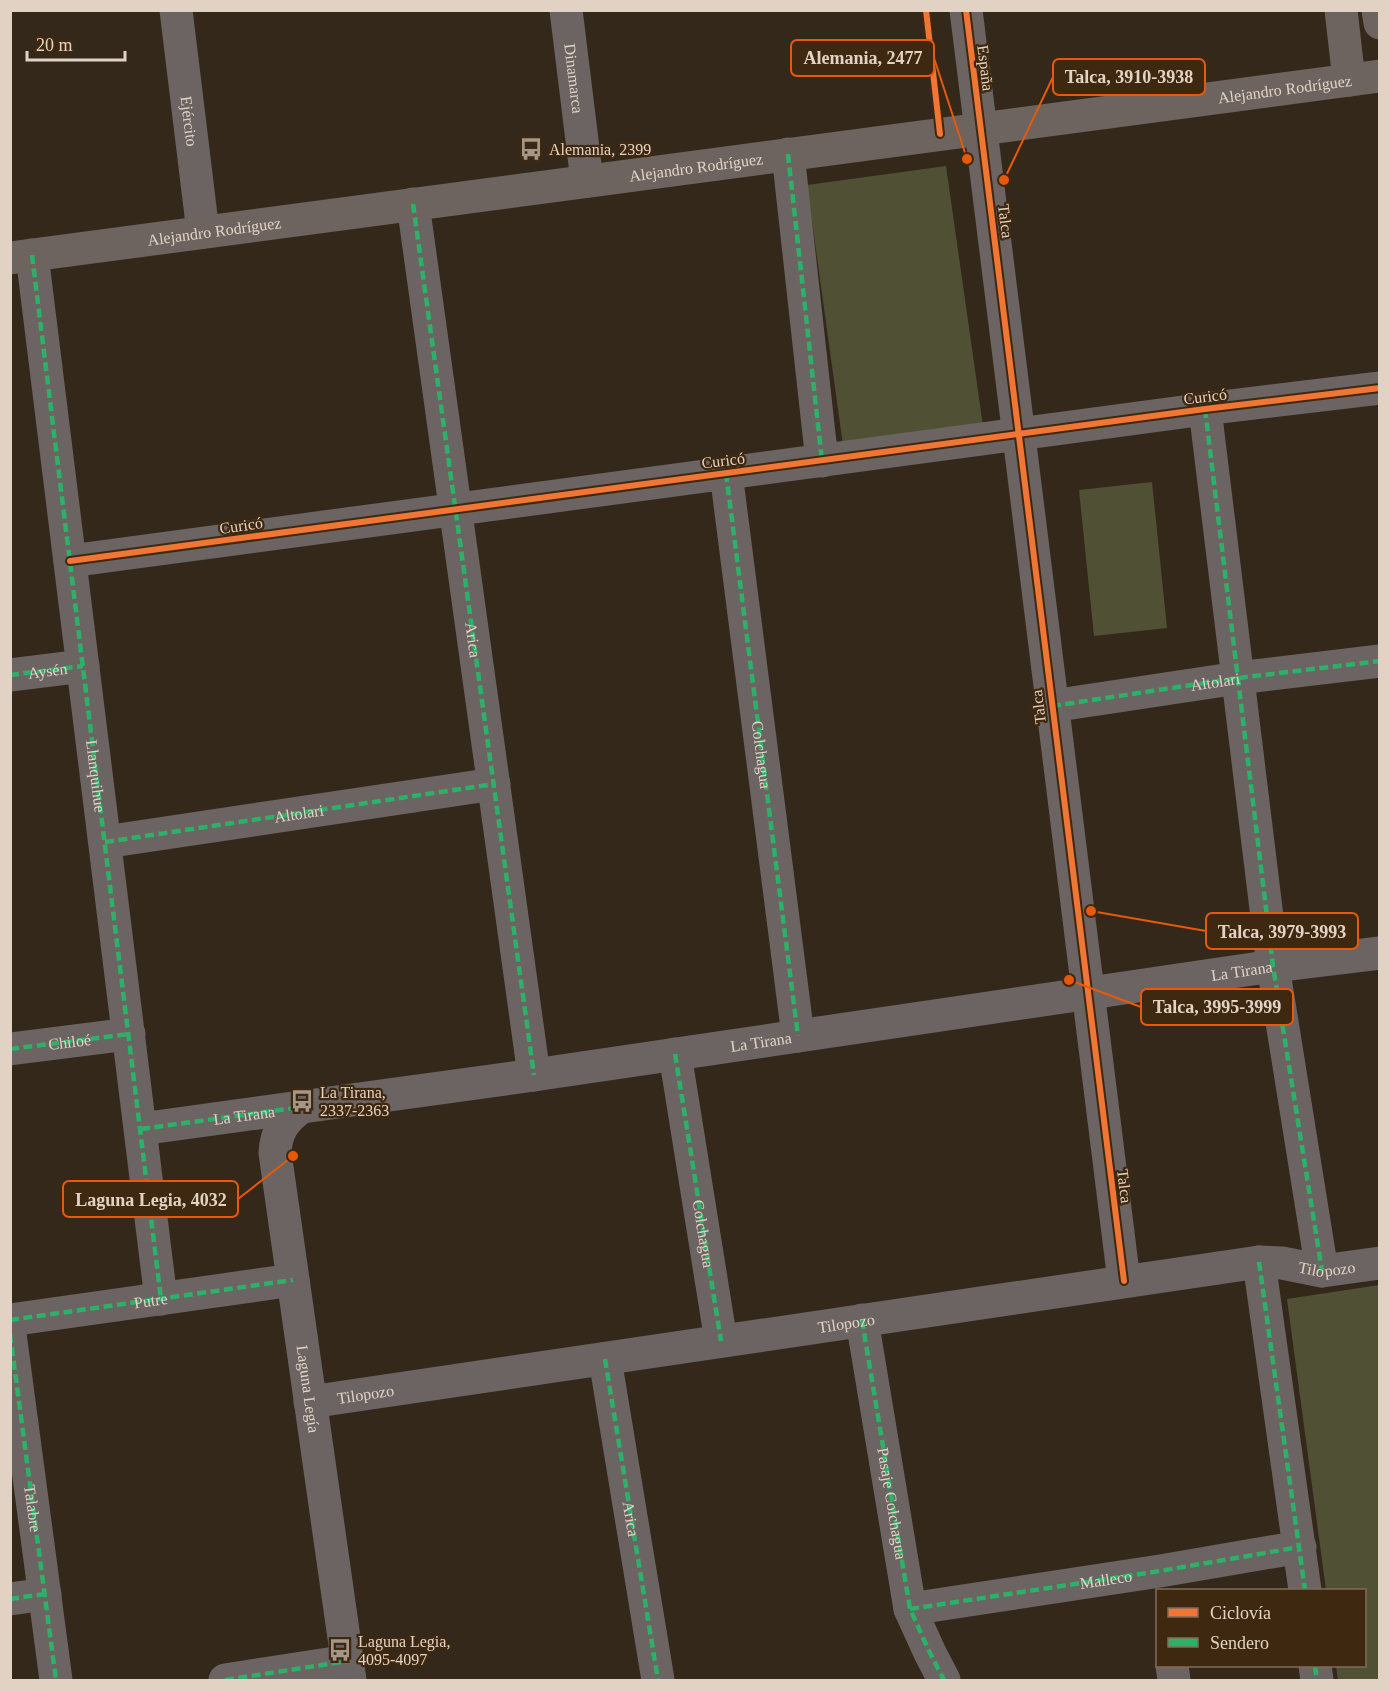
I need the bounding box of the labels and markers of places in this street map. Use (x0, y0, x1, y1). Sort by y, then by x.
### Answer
callout: Alemania, 2477 (791, 40, 934, 76)
callout: Talca, 3910-3938 (1053, 59, 1205, 95)
bus stop icon: Alemania, 2399 (518, 136, 544, 162)
place label: Alemania, 2399 (549, 141, 651, 158)
callout: Talca, 3979-3993 (1206, 913, 1358, 949)
callout: Talca, 3995-3999 (1141, 989, 1293, 1025)
place label: La Tirana, 2337-2363 (320, 1084, 389, 1119)
bus stop icon: La Tirana, 2337-2363 (289, 1088, 315, 1114)
callout: Laguna Legia, 4032 (63, 1181, 238, 1217)
place label: Laguna Legia, 4095-4097 (358, 1633, 450, 1668)
bus stop icon: Laguna Legia, 4095-4097 (327, 1637, 353, 1663)

